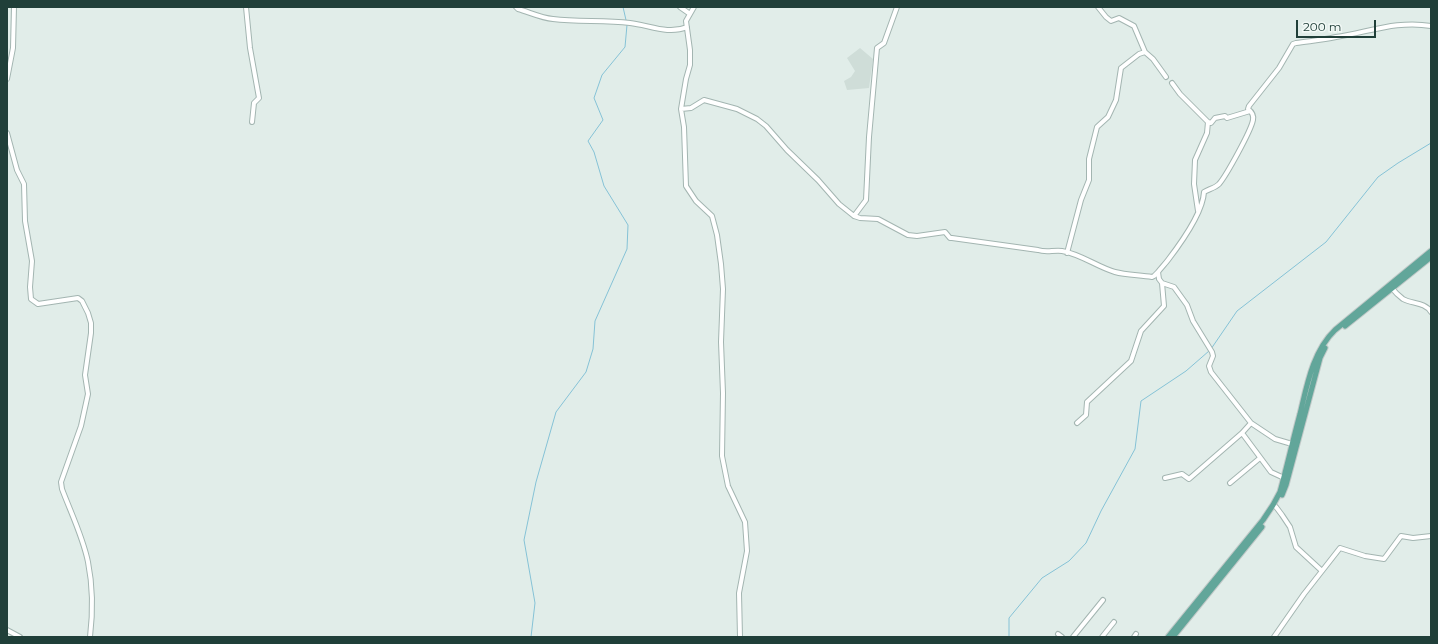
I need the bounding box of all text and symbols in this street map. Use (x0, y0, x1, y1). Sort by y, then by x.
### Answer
scale bar (1298, 12, 1378, 38)
text: 200 m (1303, 19, 1342, 34)

